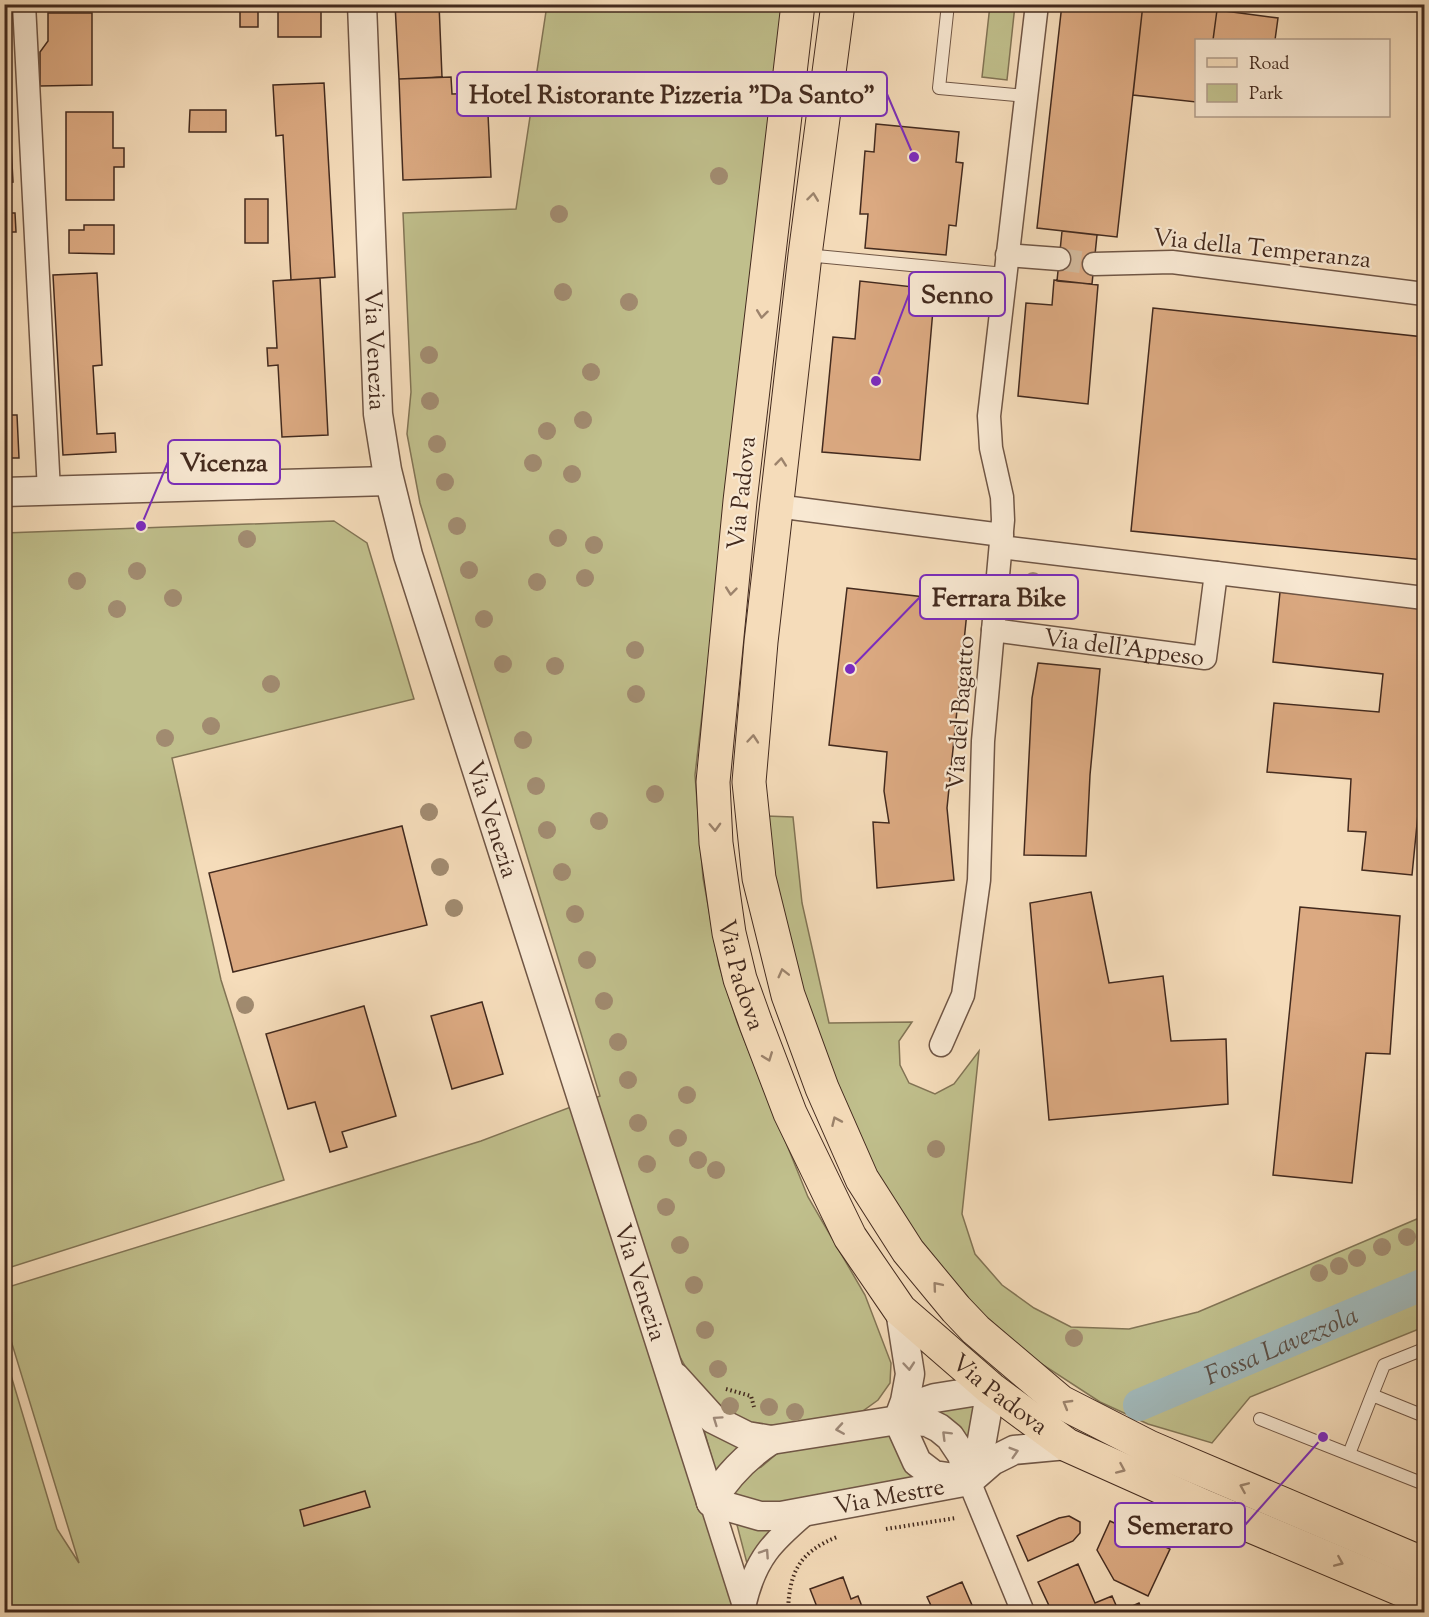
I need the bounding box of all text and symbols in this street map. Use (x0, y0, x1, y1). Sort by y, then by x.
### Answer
legend (1195, 39, 1390, 117)
text: Road (1249, 52, 1289, 78)
callout: Hotel Ristorante Pizzeria "Da Santo" (457, 72, 887, 116)
text: Hotel Ristorante Pizzeria "Da Santo" (469, 78, 875, 115)
text: Park (1249, 82, 1284, 108)
one-way arrow (806, 192, 818, 201)
street label: Via della Temperanza (1151, 222, 1373, 278)
callout: Senno (909, 272, 1005, 316)
text: Senno (921, 278, 993, 315)
street label: Via Venezia (354, 289, 393, 411)
one-way arrow (757, 309, 769, 318)
street label: Via Padova (720, 435, 766, 552)
callout: Vicenza (168, 440, 280, 484)
text: Vicenza (180, 446, 268, 483)
one-way arrow (775, 457, 787, 467)
callout: Ferrara Bike (920, 575, 1078, 619)
text: Ferrara Bike (932, 581, 1066, 618)
one-way arrow (725, 586, 738, 596)
street label: Via dell'Appeso (1041, 622, 1206, 677)
street label: Via del Bagatto (940, 635, 984, 792)
one-way arrow (746, 735, 759, 744)
street label: Via Venezia (456, 757, 525, 883)
one-way arrow (709, 823, 721, 832)
street label: Via Padova (708, 917, 772, 1035)
one-way arrow (777, 968, 790, 978)
one-way arrow (761, 1051, 773, 1062)
one-way arrow (832, 1116, 844, 1127)
street label: Via Venezia (604, 1220, 673, 1346)
one-way arrow (933, 1282, 944, 1293)
water label: Fossa Lavezzola (1199, 1298, 1364, 1396)
street label: Via Padova (943, 1347, 1054, 1444)
one-way arrow (902, 1361, 915, 1371)
one-way arrow (1063, 1400, 1073, 1411)
one-way arrow (713, 1416, 724, 1427)
one-way arrow (835, 1423, 845, 1435)
one-way arrow (942, 1431, 953, 1442)
one-way arrow (1008, 1447, 1019, 1459)
one-way arrow (1114, 1462, 1125, 1474)
street label: Via Mestre (832, 1471, 948, 1525)
one-way arrow (1239, 1483, 1250, 1495)
callout: Semeraro (1115, 1503, 1245, 1547)
text: Semeraro (1127, 1509, 1233, 1546)
one-way arrow (758, 1549, 769, 1560)
one-way arrow (1332, 1555, 1343, 1567)

